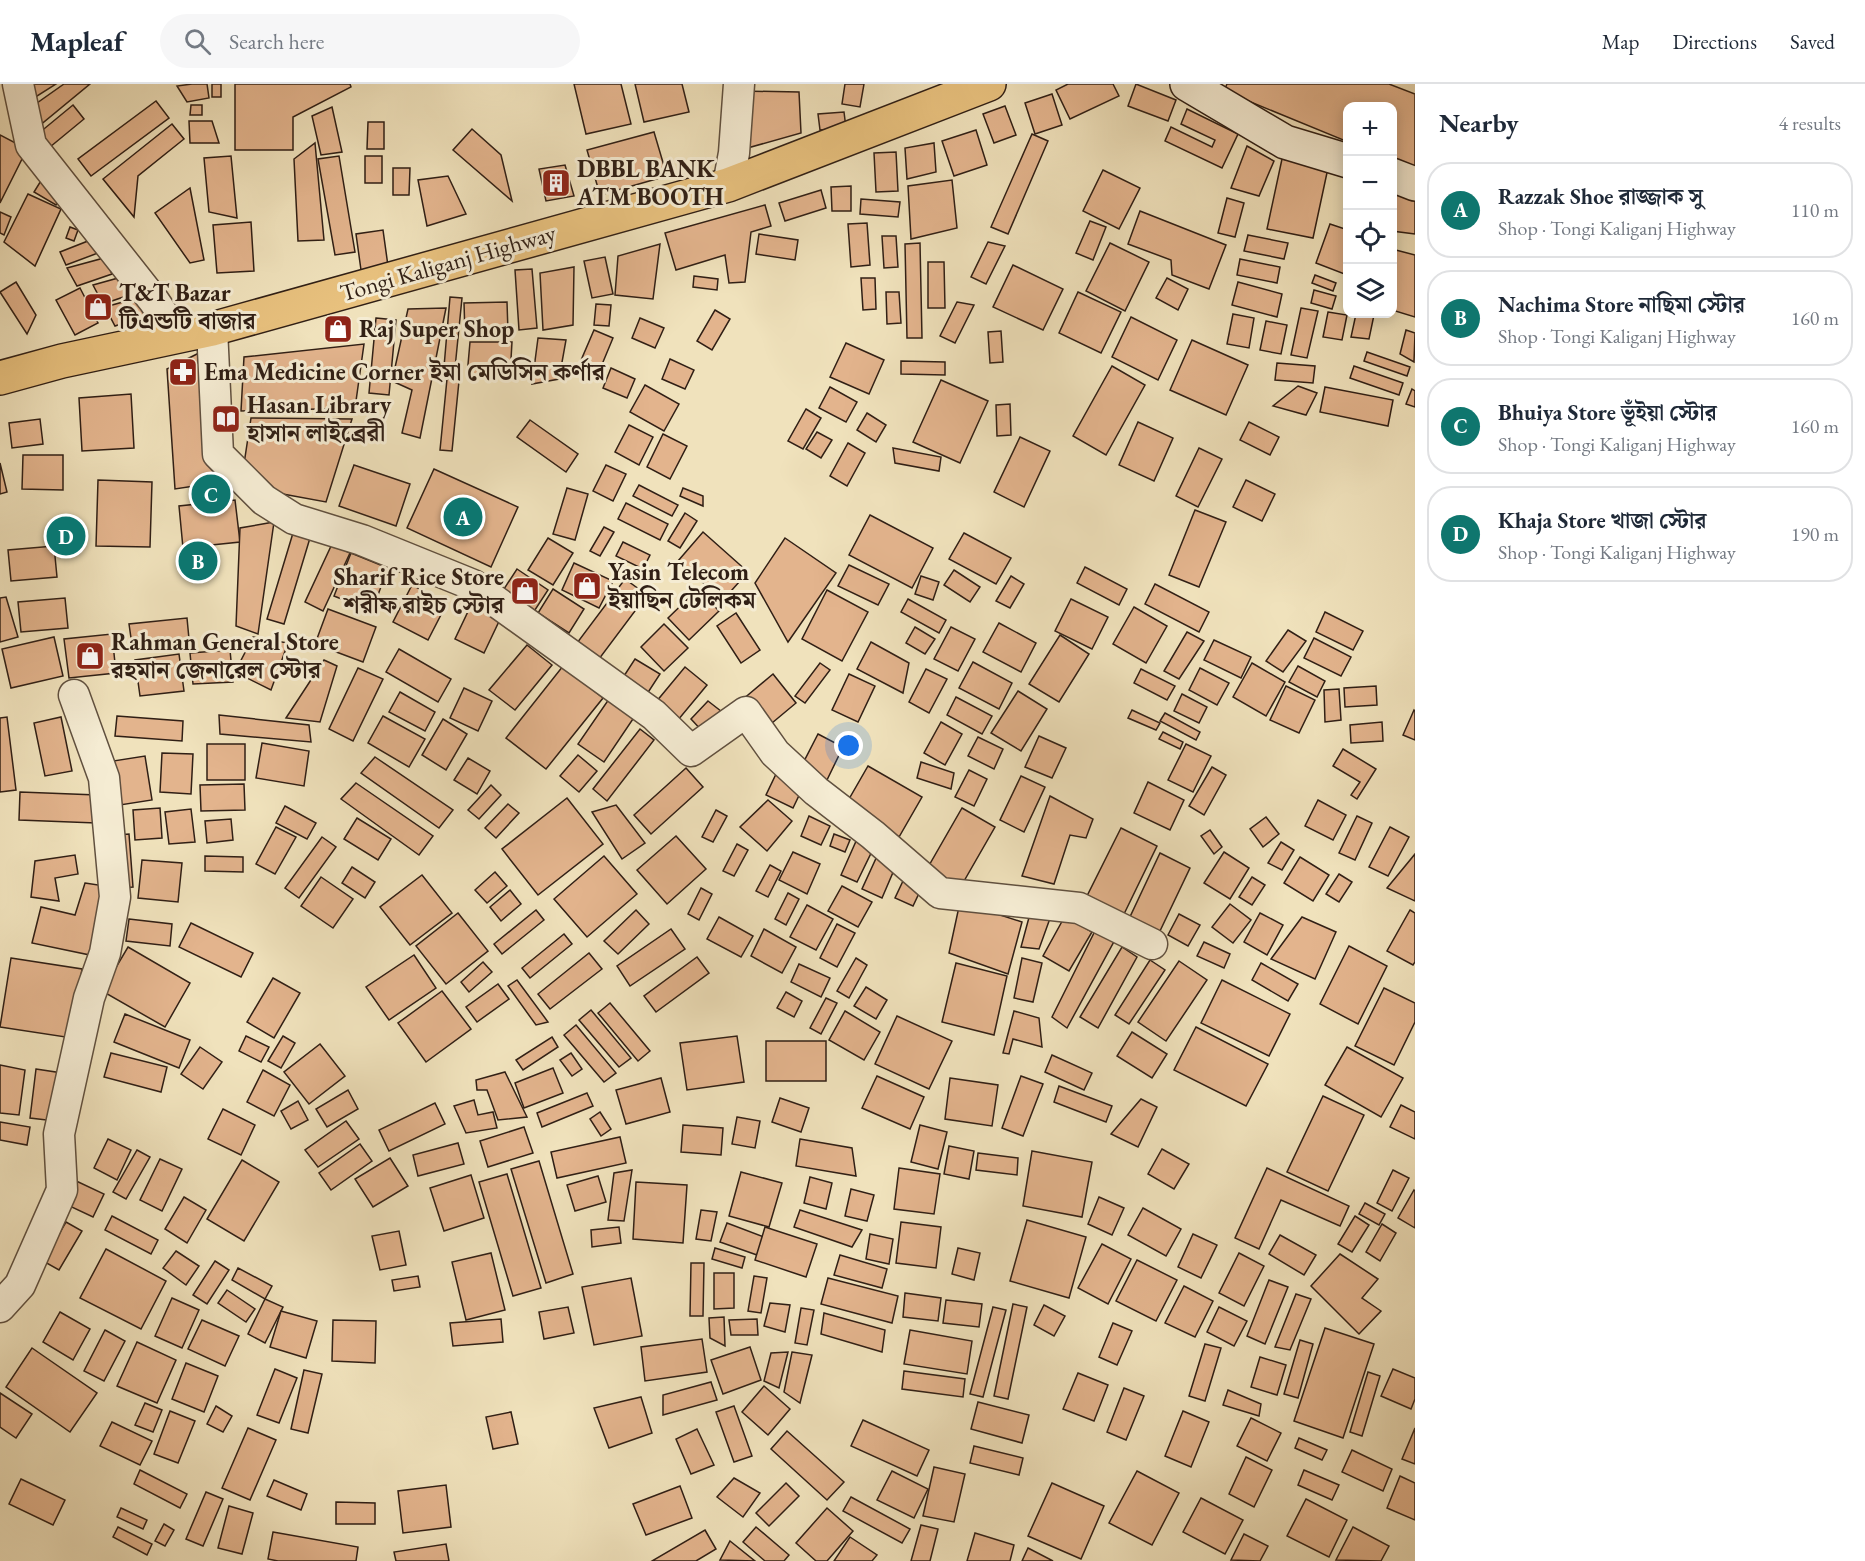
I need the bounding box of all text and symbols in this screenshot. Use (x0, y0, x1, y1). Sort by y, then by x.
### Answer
search box (160, 14, 580, 68)
text: Mapleaf (30, 23, 124, 59)
icon: search (181, 25, 214, 58)
text: Search here (229, 27, 324, 56)
text: Map (1602, 28, 1639, 55)
text: Directions (1672, 28, 1757, 55)
text: Saved (1790, 28, 1835, 55)
map controls (1343, 102, 1397, 318)
button: + (1343, 102, 1397, 156)
text: Nearby (1439, 106, 1519, 140)
text: 4 results (1778, 110, 1841, 136)
place label: DBBL BANK ATM BOOTH (576, 153, 724, 212)
button: − (1343, 156, 1397, 210)
building icon: DBBL BANK ATM BOOTH (540, 167, 572, 199)
text: Razzak Shoe রাজ্জাক সু (1498, 182, 1703, 211)
text: A (1453, 197, 1468, 223)
text: 110 m (1791, 197, 1839, 223)
button: locate (1343, 210, 1397, 264)
text: Shop · Tongi Kaliganj Highway (1498, 215, 1736, 241)
street label: Tongi Kaliganj Highway (336, 217, 560, 308)
button: layers (1343, 264, 1397, 318)
place label: T&T Bazar টিএন্ডটি বাজার (118, 277, 257, 336)
text: Nachima Store নাছিমা স্টোর (1498, 290, 1745, 319)
shop icon: T&T Bazar টিএন্ডটি বাজার (82, 291, 114, 323)
text: B (1454, 305, 1467, 331)
text: 160 m (1791, 305, 1839, 331)
shop icon: Raj Super Shop (322, 313, 354, 345)
place label: Raj Super Shop (359, 313, 514, 345)
text: Shop · Tongi Kaliganj Highway (1498, 323, 1736, 349)
pharmacy icon: Ema Medicine Corner ইমা মেডিসিন কর্ণার (167, 356, 199, 388)
place label: Ema Medicine Corner ইমা মেডিসিন কর্ণার (204, 356, 606, 387)
place label: Hasan Library হাসান লাইব্রেরী (246, 389, 392, 448)
text: Bhuiya Store ভূঁইয়া স্টোর (1498, 398, 1717, 427)
library icon: Hasan Library হাসান লাইব্রেরী (210, 403, 242, 435)
text: C (1453, 413, 1468, 439)
text: 160 m (1791, 413, 1839, 439)
text: Shop · Tongi Kaliganj Highway (1498, 431, 1736, 457)
pin: C (192, 472, 230, 516)
pin: A (444, 494, 482, 540)
text: Khaja Store খাজা স্টোর (1498, 506, 1706, 535)
pin: D (46, 514, 86, 558)
text: D (1453, 521, 1468, 547)
text: 190 m (1791, 521, 1839, 547)
pin: B (178, 538, 218, 584)
text: Shop · Tongi Kaliganj Highway (1498, 539, 1736, 565)
place label: Yasin Telecom ইয়াছিন টেলিকম (607, 556, 757, 615)
place label: Sharif Rice Store শরীফ রাইচ স্টোর (334, 561, 505, 620)
shop icon: Yasin Telecom ইয়াছিন টেলিকম (571, 570, 603, 602)
shop icon: Sharif Rice Store শরীফ রাইচ স্টোর (509, 575, 541, 607)
place label: Rahman General Store রহমান জেনারেল স্টোর (110, 626, 339, 685)
shop icon: Rahman General Store রহমান জেনারেল স্টোর (74, 640, 106, 672)
your location (834, 731, 863, 760)

